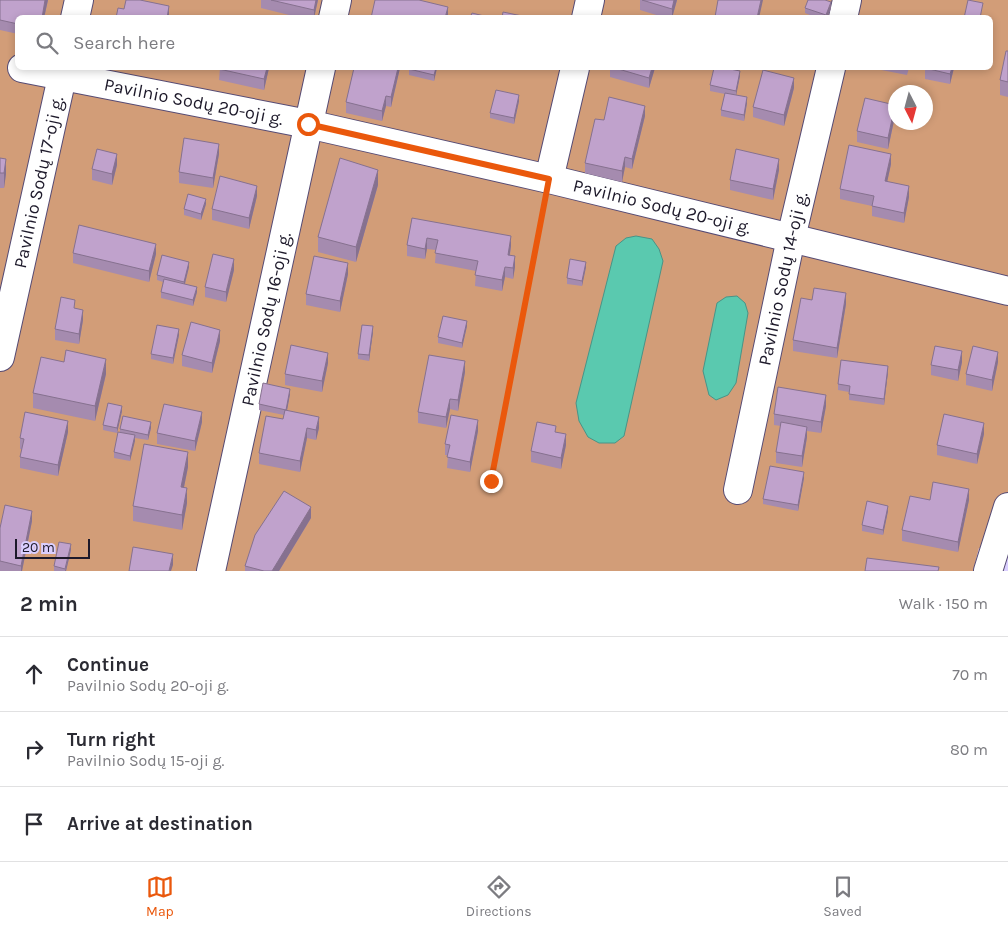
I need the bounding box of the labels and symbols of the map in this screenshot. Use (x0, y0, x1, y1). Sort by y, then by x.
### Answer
street label: Pavilnio Sodų 20-oji g. (102, 73, 285, 130)
north arrow (888, 85, 933, 130)
street label: Pavilnio Sodų 17-oji g. (9, 94, 68, 270)
route start (297, 113, 320, 136)
street label: Pavilnio Sodų 20-oji g. (571, 174, 753, 239)
street label: Pavilnio Sodų 14-oji g. (753, 190, 812, 368)
street label: Pavilnio Sodų 16-oji g. (236, 230, 296, 408)
route end (480, 470, 503, 493)
scale bar (15, 536, 90, 559)

